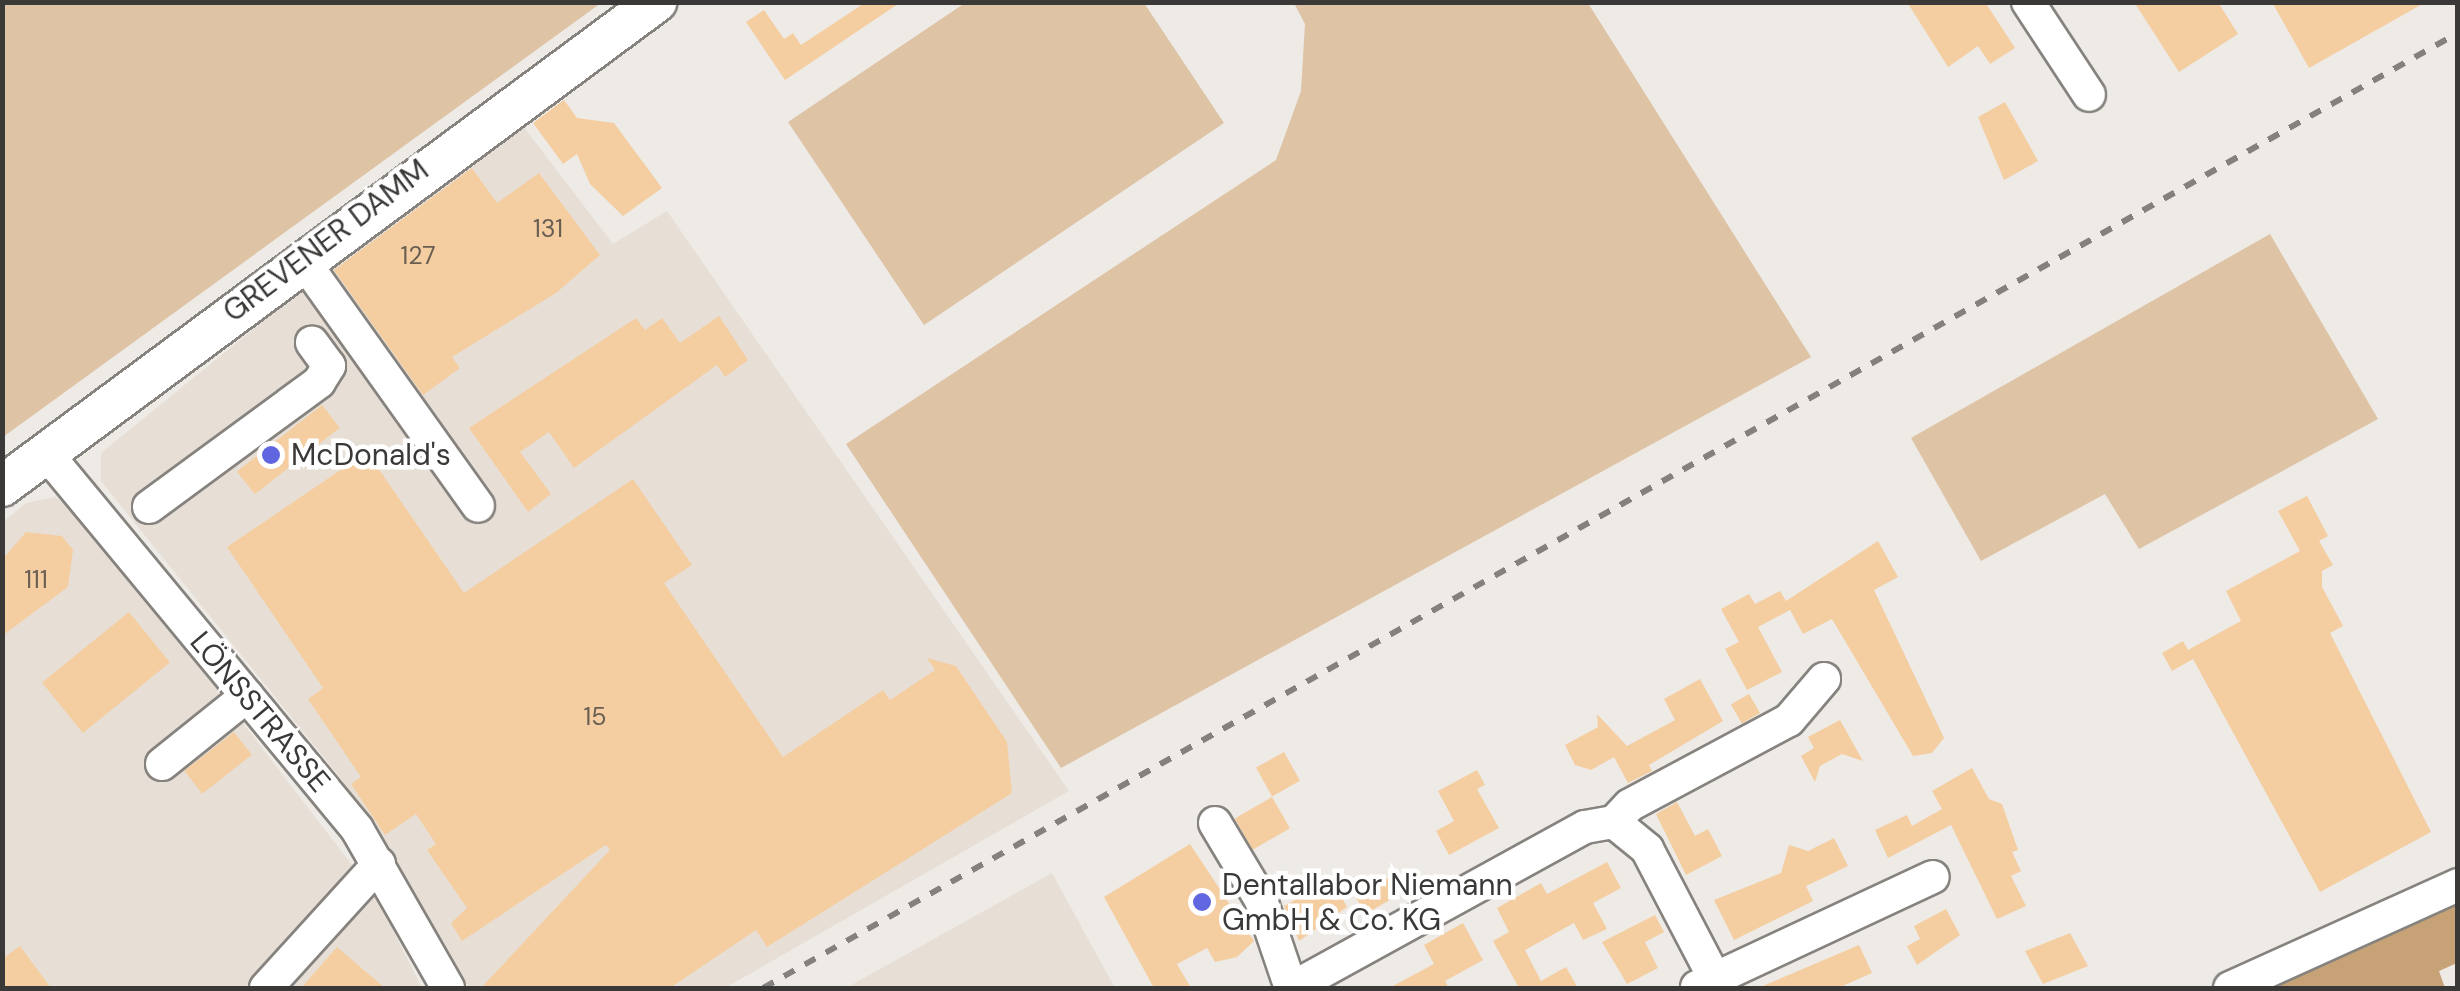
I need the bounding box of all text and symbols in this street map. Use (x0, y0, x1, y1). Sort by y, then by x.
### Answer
street label: GREVENER DAMM (216, 152, 436, 330)
house number: 131 (533, 214, 563, 244)
house number: 127 (400, 241, 436, 271)
place label: McDonald's (291, 437, 451, 473)
marker: McDonald's (260, 444, 282, 466)
house number: 111 (24, 565, 48, 595)
street label: LÖNSSTRASSE (182, 624, 338, 800)
house number: 15 (583, 702, 607, 732)
place label: Dentallabor Niemann GmbH & Co. KG (1222, 867, 1513, 938)
marker: Dentallabor Niemann GmbH & Co. KG (1191, 891, 1213, 913)

